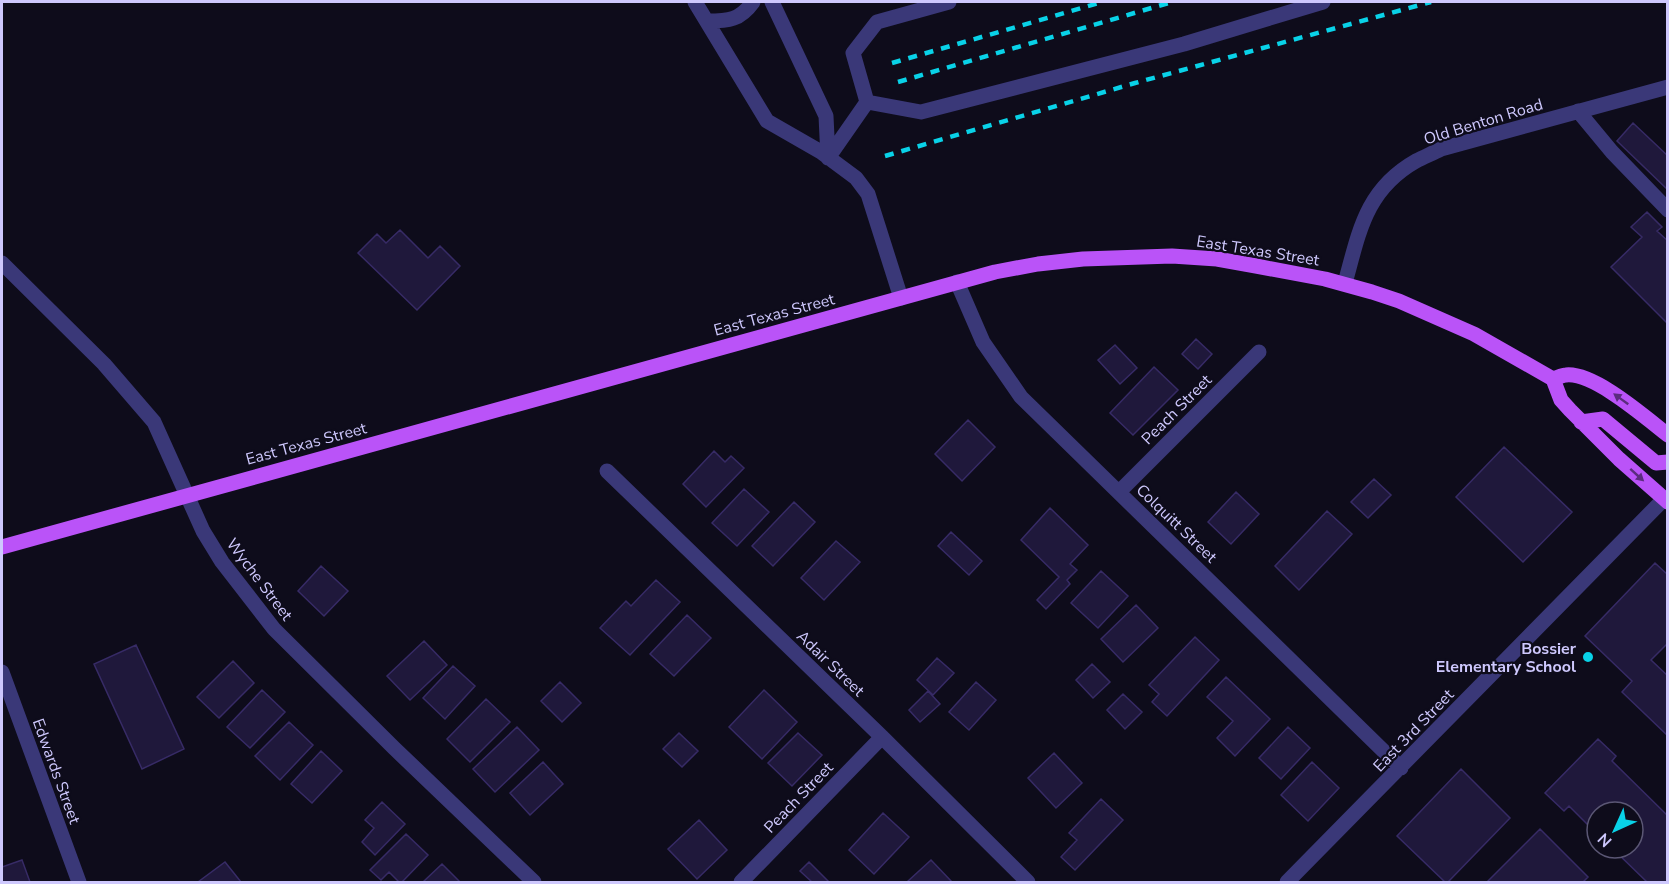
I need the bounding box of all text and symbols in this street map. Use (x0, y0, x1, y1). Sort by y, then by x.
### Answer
street label: Old Benton Road (1421, 93, 1546, 151)
street label: East Texas Street (1195, 230, 1321, 272)
street label: East Texas Street (711, 288, 837, 342)
street label: Peach Street (1137, 369, 1217, 450)
one-way arrow (1614, 393, 1630, 405)
street label: East Texas Street (243, 417, 369, 471)
one-way arrow (1630, 468, 1645, 482)
street label: Colquitt Street (1131, 479, 1222, 568)
street label: Wyche Street (221, 534, 298, 626)
street label: Adair Street (792, 626, 869, 702)
place label: Bossier Elementary School (1436, 638, 1577, 678)
marker: Bossier Elementary School (1581, 650, 1595, 664)
street label: East 3rd Street (1369, 684, 1459, 777)
street label: Edwards Street (27, 716, 85, 828)
street label: Peach Street (759, 757, 839, 838)
north arrow (1585, 800, 1645, 860)
text: N (1593, 828, 1617, 852)

